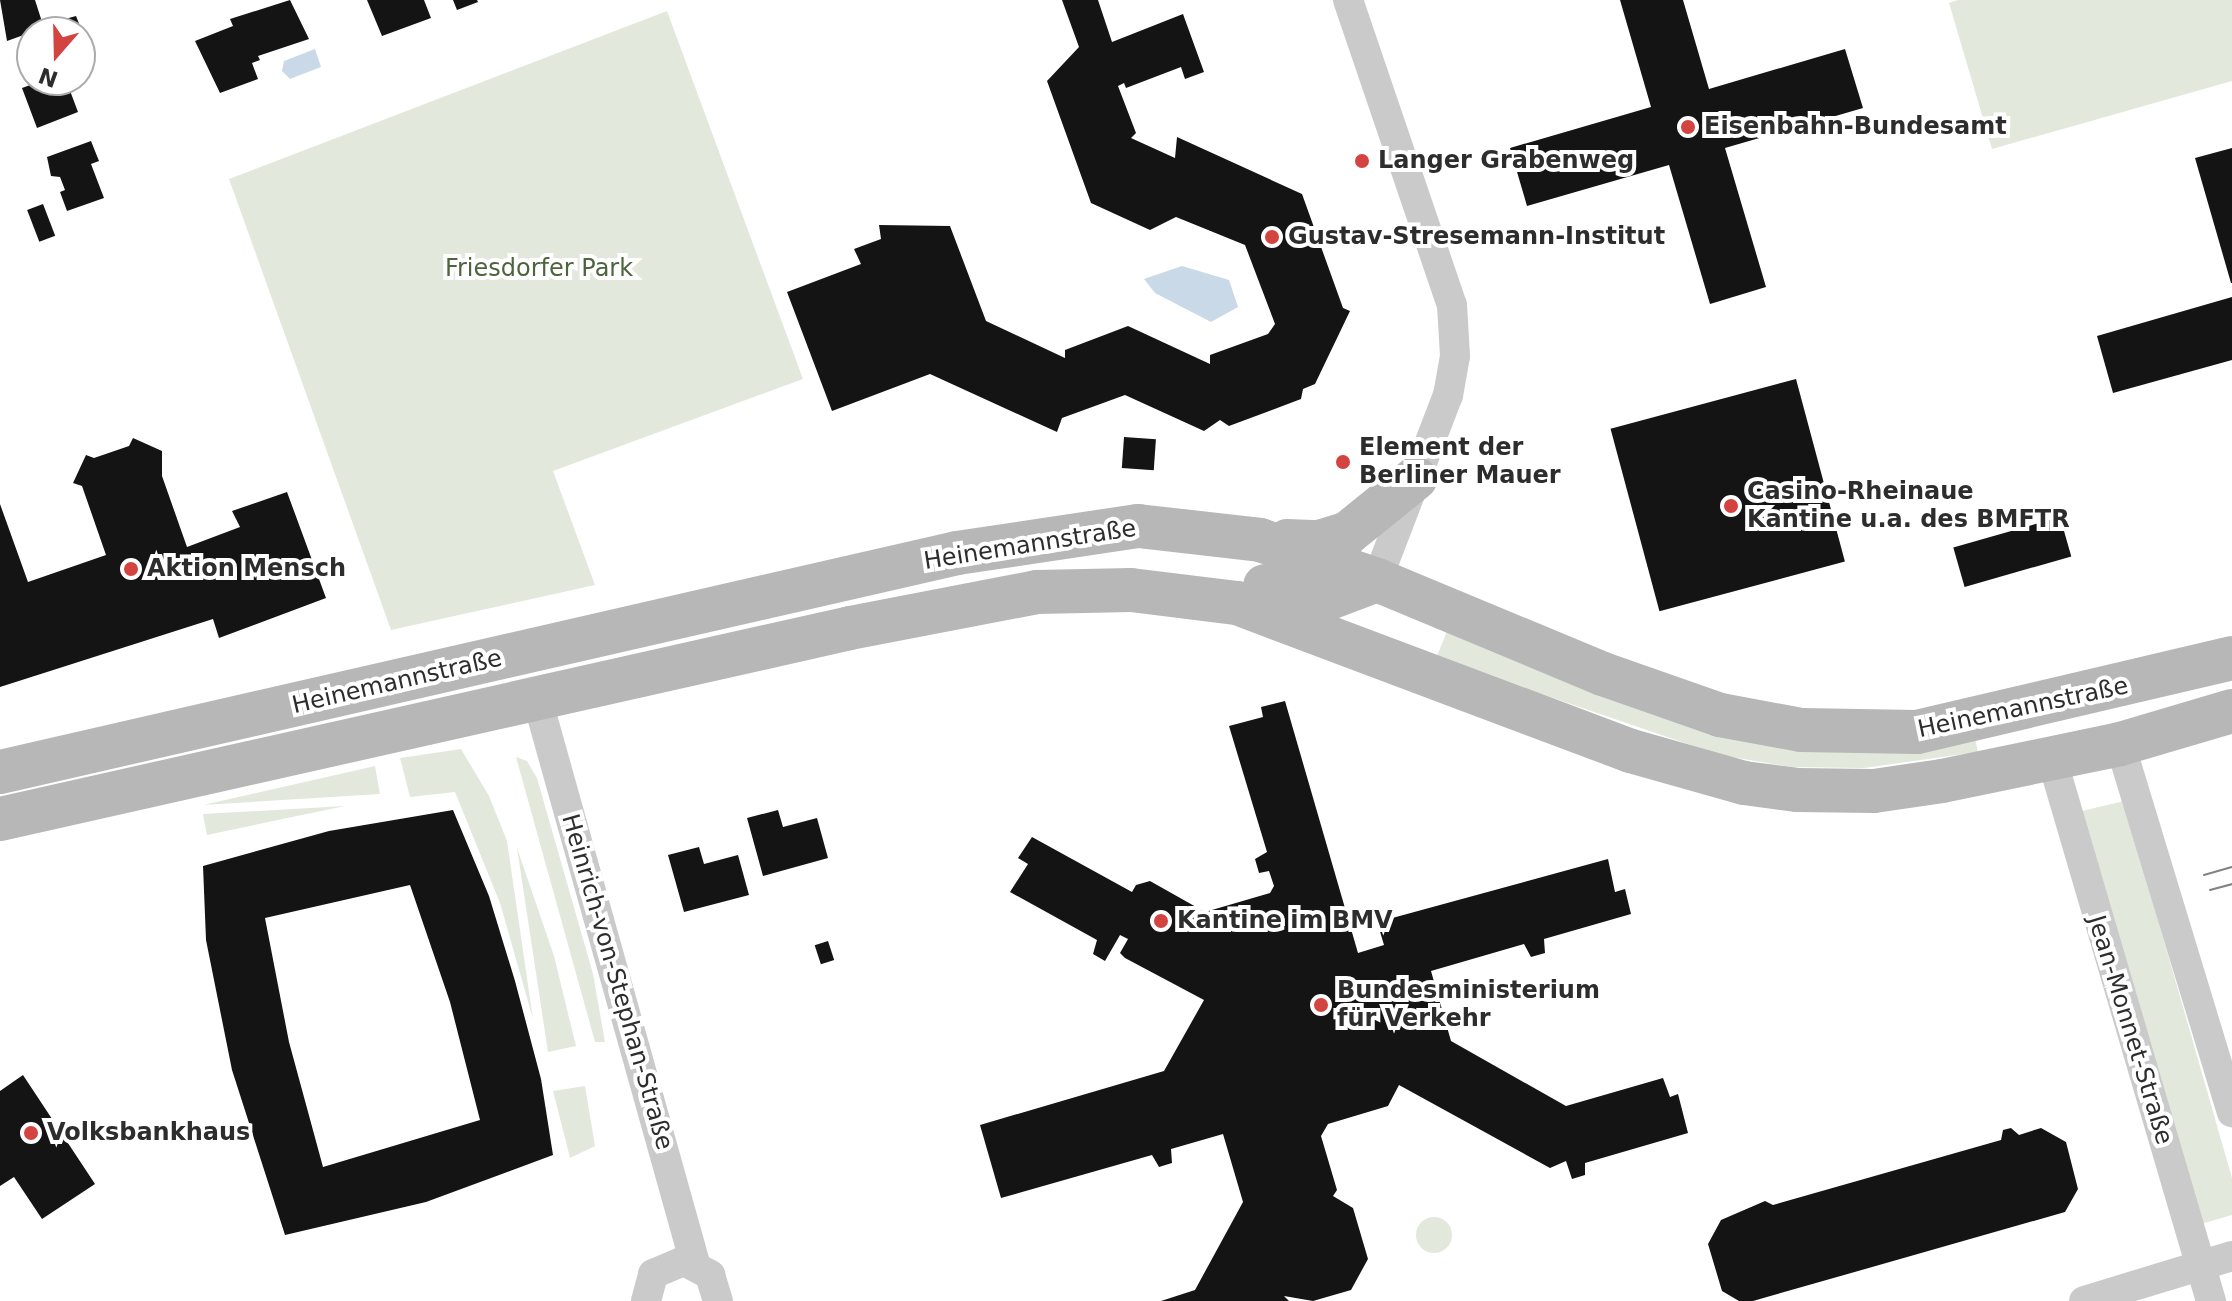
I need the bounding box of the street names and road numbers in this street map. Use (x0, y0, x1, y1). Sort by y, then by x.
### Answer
street label: Heinemannstraße (922, 514, 1138, 576)
street label: Heinemannstraße (289, 644, 505, 720)
street label: Heinemannstraße (1915, 672, 2131, 744)
street label: Heinrich-von-Stephan-Straße (555, 811, 679, 1153)
street label: Jean-Monnet-Straße (2081, 912, 2179, 1148)

